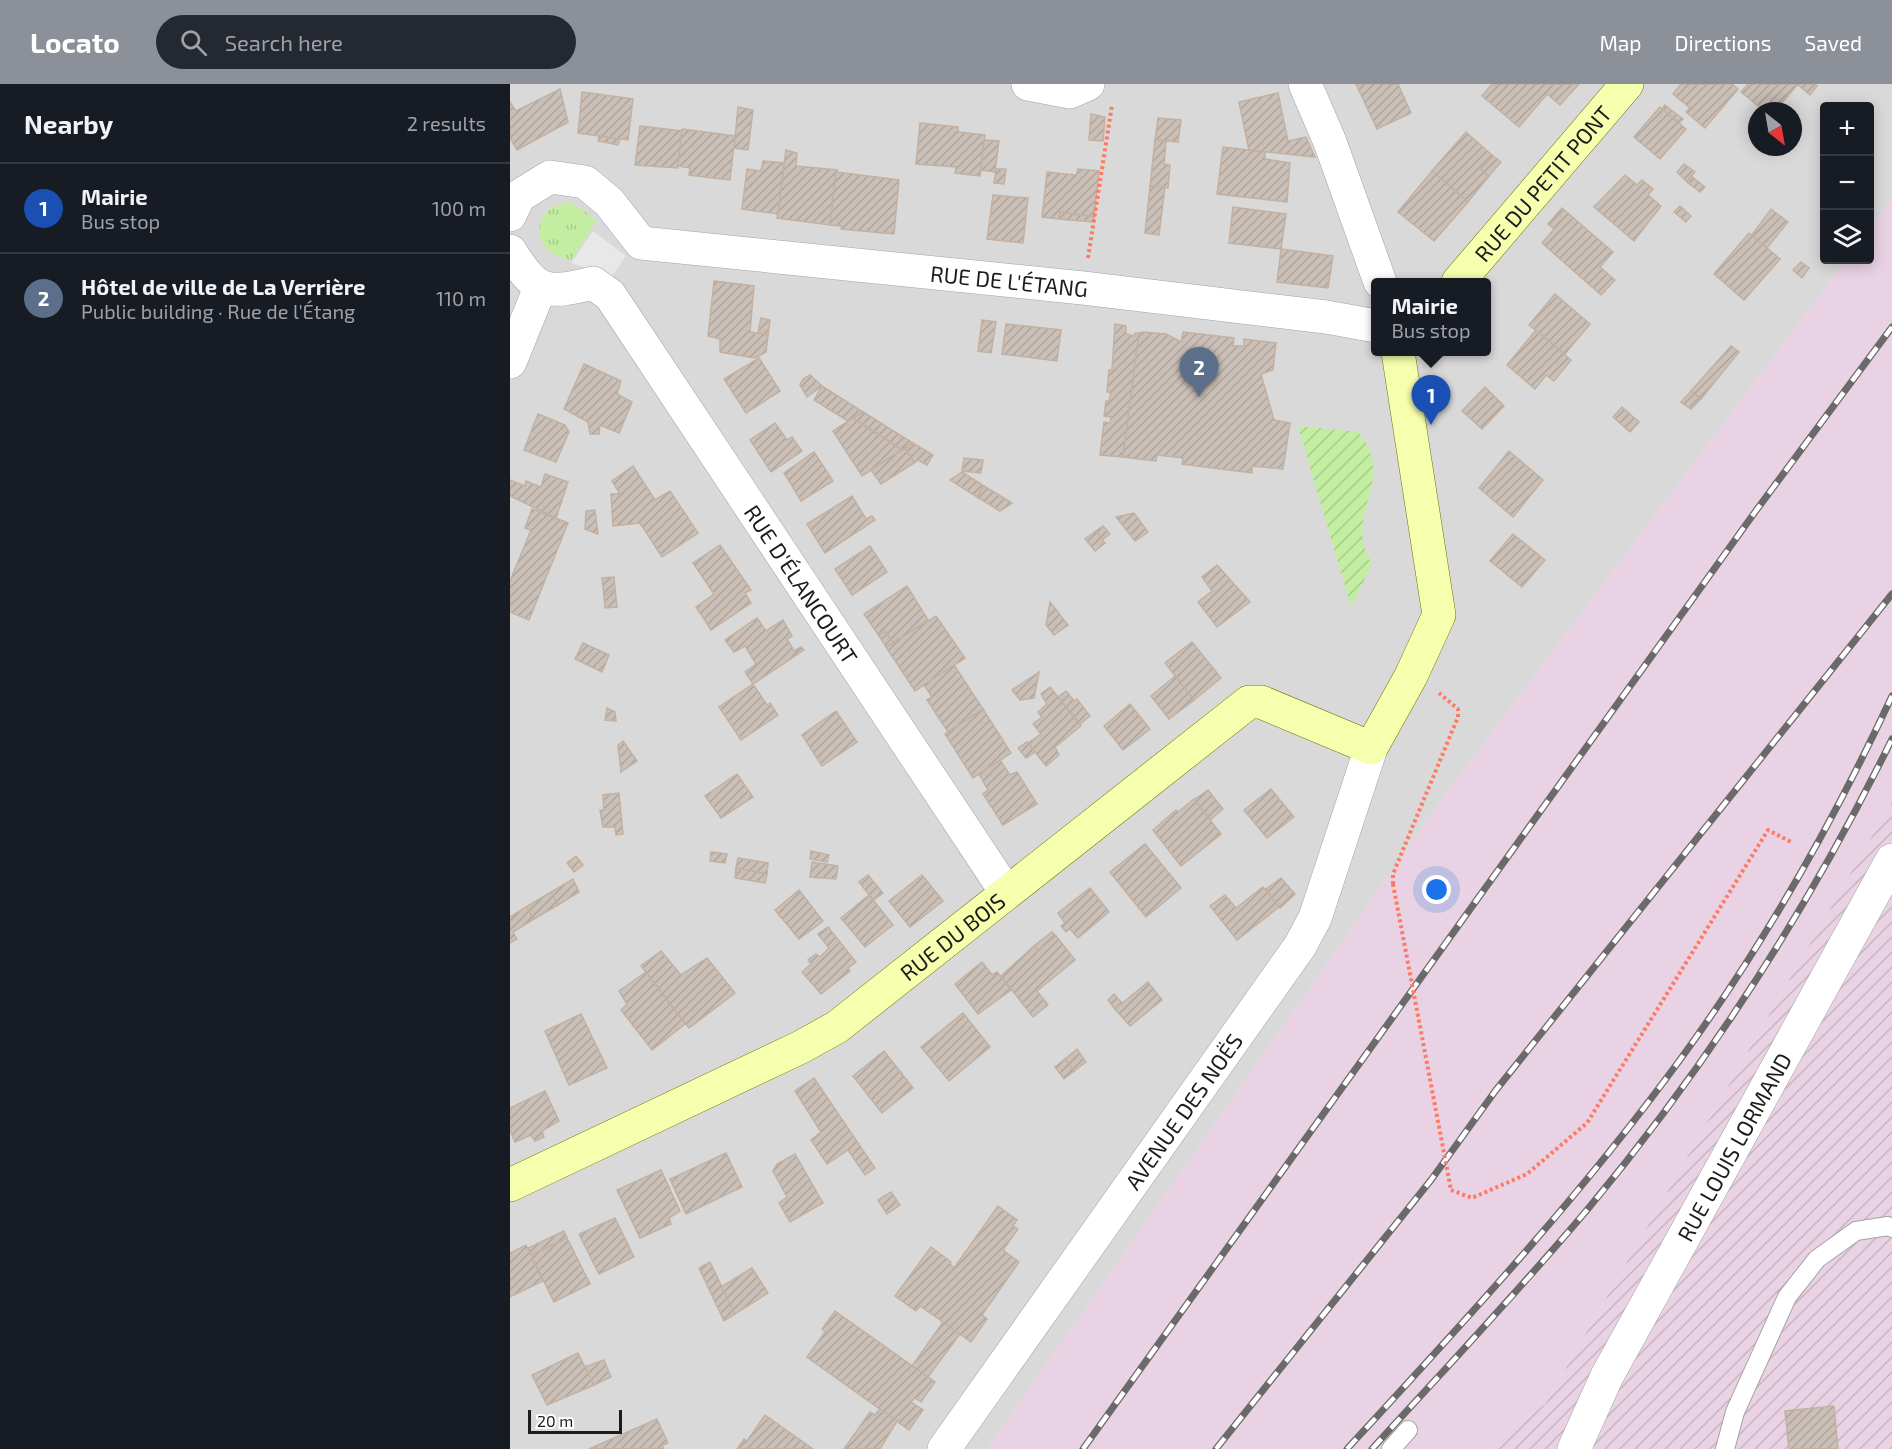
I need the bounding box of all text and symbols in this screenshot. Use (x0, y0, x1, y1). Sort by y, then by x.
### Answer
search box (156, 15, 576, 69)
text: Locato (30, 25, 120, 59)
icon: search (177, 26, 210, 59)
text: Search here (225, 29, 343, 55)
text: Map (1599, 30, 1642, 55)
text: Directions (1675, 30, 1771, 55)
text: Saved (1804, 30, 1862, 55)
street label: RUE DU PETIT PONT (1469, 100, 1616, 266)
north arrow (1748, 102, 1802, 156)
map controls (1820, 102, 1874, 264)
button: + (1820, 102, 1874, 156)
text: Nearby (24, 108, 113, 139)
text: 2 results (407, 111, 486, 135)
button: − (1820, 156, 1874, 210)
text: Mairie (81, 183, 148, 209)
text: 1 (39, 196, 48, 220)
text: 100 m (432, 196, 486, 220)
text: Bus stop (81, 209, 160, 233)
button: layers (1820, 210, 1874, 264)
street label: RUE DE L'ÉTANG (929, 260, 1089, 301)
text: Hôtel de ville de La Verrière (81, 273, 365, 299)
popup (1371, 278, 1491, 356)
text: 2 (38, 286, 49, 310)
text: 110 m (436, 286, 486, 310)
text: Mairie (1391, 292, 1458, 318)
text: Public building · Rue de l'Étang (81, 299, 355, 323)
text: Bus stop (1391, 318, 1471, 342)
pin: 2 (1180, 348, 1218, 397)
pin: 1 (1412, 376, 1450, 425)
street label: RUE D'ÉLANCOURT (740, 499, 864, 669)
your location (1422, 875, 1451, 904)
street label: RUE DU BOIS (895, 887, 1010, 985)
street label: AVENUE DES NOËS (1119, 1028, 1247, 1194)
street label: RUE LOUIS LORMAND (1671, 1048, 1796, 1245)
scale bar (528, 1407, 622, 1434)
text: 20 m (537, 1411, 573, 1430)

